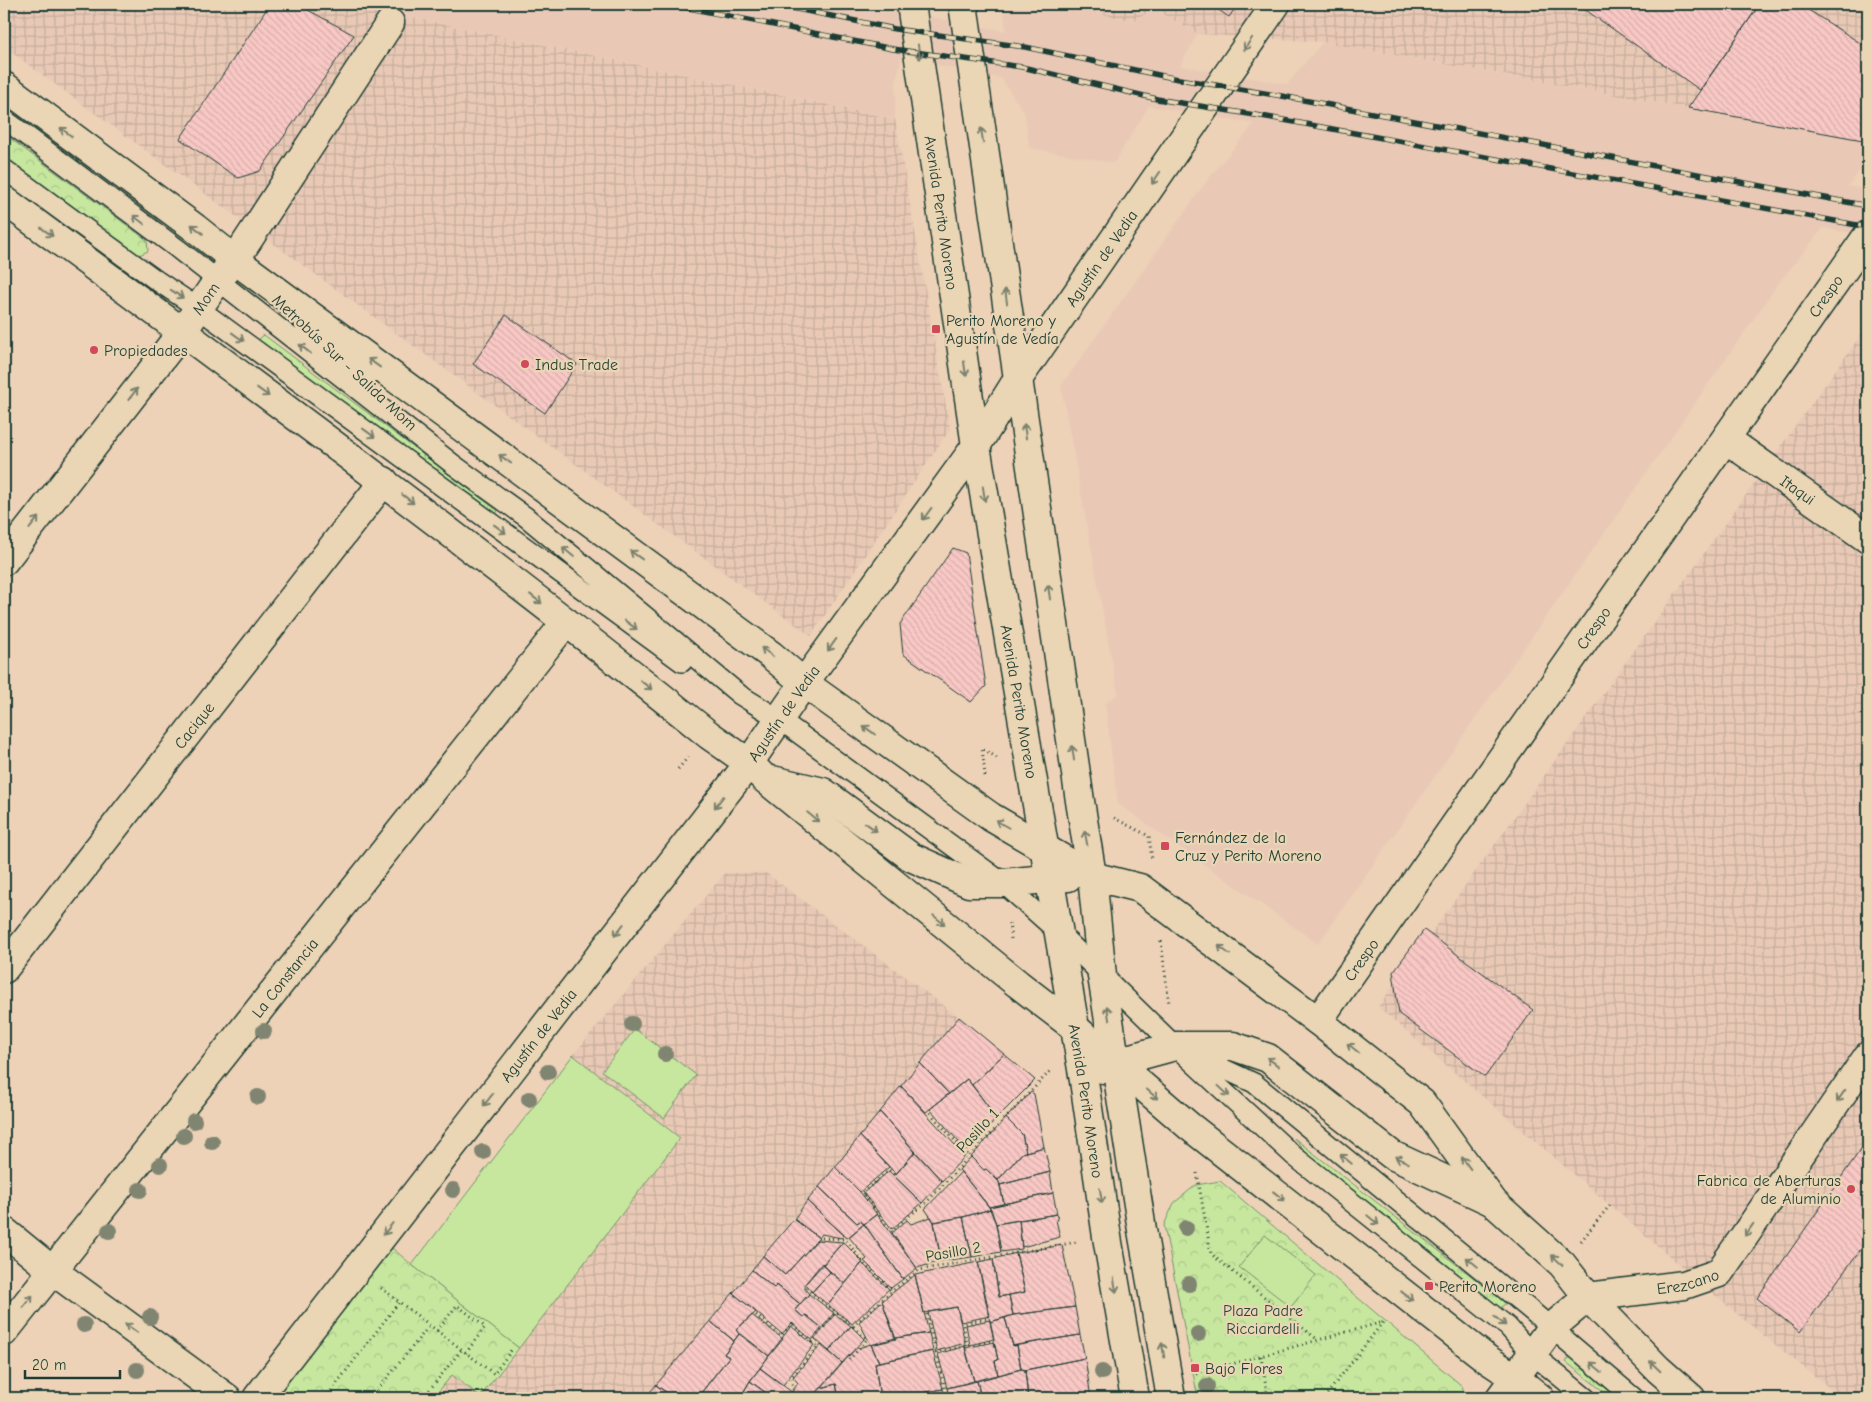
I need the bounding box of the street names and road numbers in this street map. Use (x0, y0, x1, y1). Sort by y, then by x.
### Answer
street label: Avenida Perito Moreno (920, 134, 961, 291)
street label: Agustín de Vedia (1063, 207, 1141, 310)
street label: Crespo (1805, 272, 1847, 321)
street label: Mom (189, 279, 224, 318)
street label: Metrobús Sur - Salida Mom (268, 291, 420, 435)
street label: Itaqui (1776, 472, 1818, 509)
street label: Crespo (1573, 604, 1615, 653)
street label: Avenida Perito Moreno (997, 623, 1040, 780)
street label: Agustín de Vedia (745, 662, 824, 765)
street label: Cacique (171, 699, 218, 753)
street label: La Constancia (248, 935, 322, 1021)
street label: Crespo (1341, 935, 1383, 985)
street label: Agustín de Vedia (497, 986, 581, 1086)
street label: Avenida Perito Moreno (1064, 1023, 1106, 1179)
street label: Pasillo 1 (953, 1105, 1003, 1157)
street label: Pasillo 2 (924, 1238, 982, 1266)
street label: Erezcano (1656, 1266, 1721, 1298)

